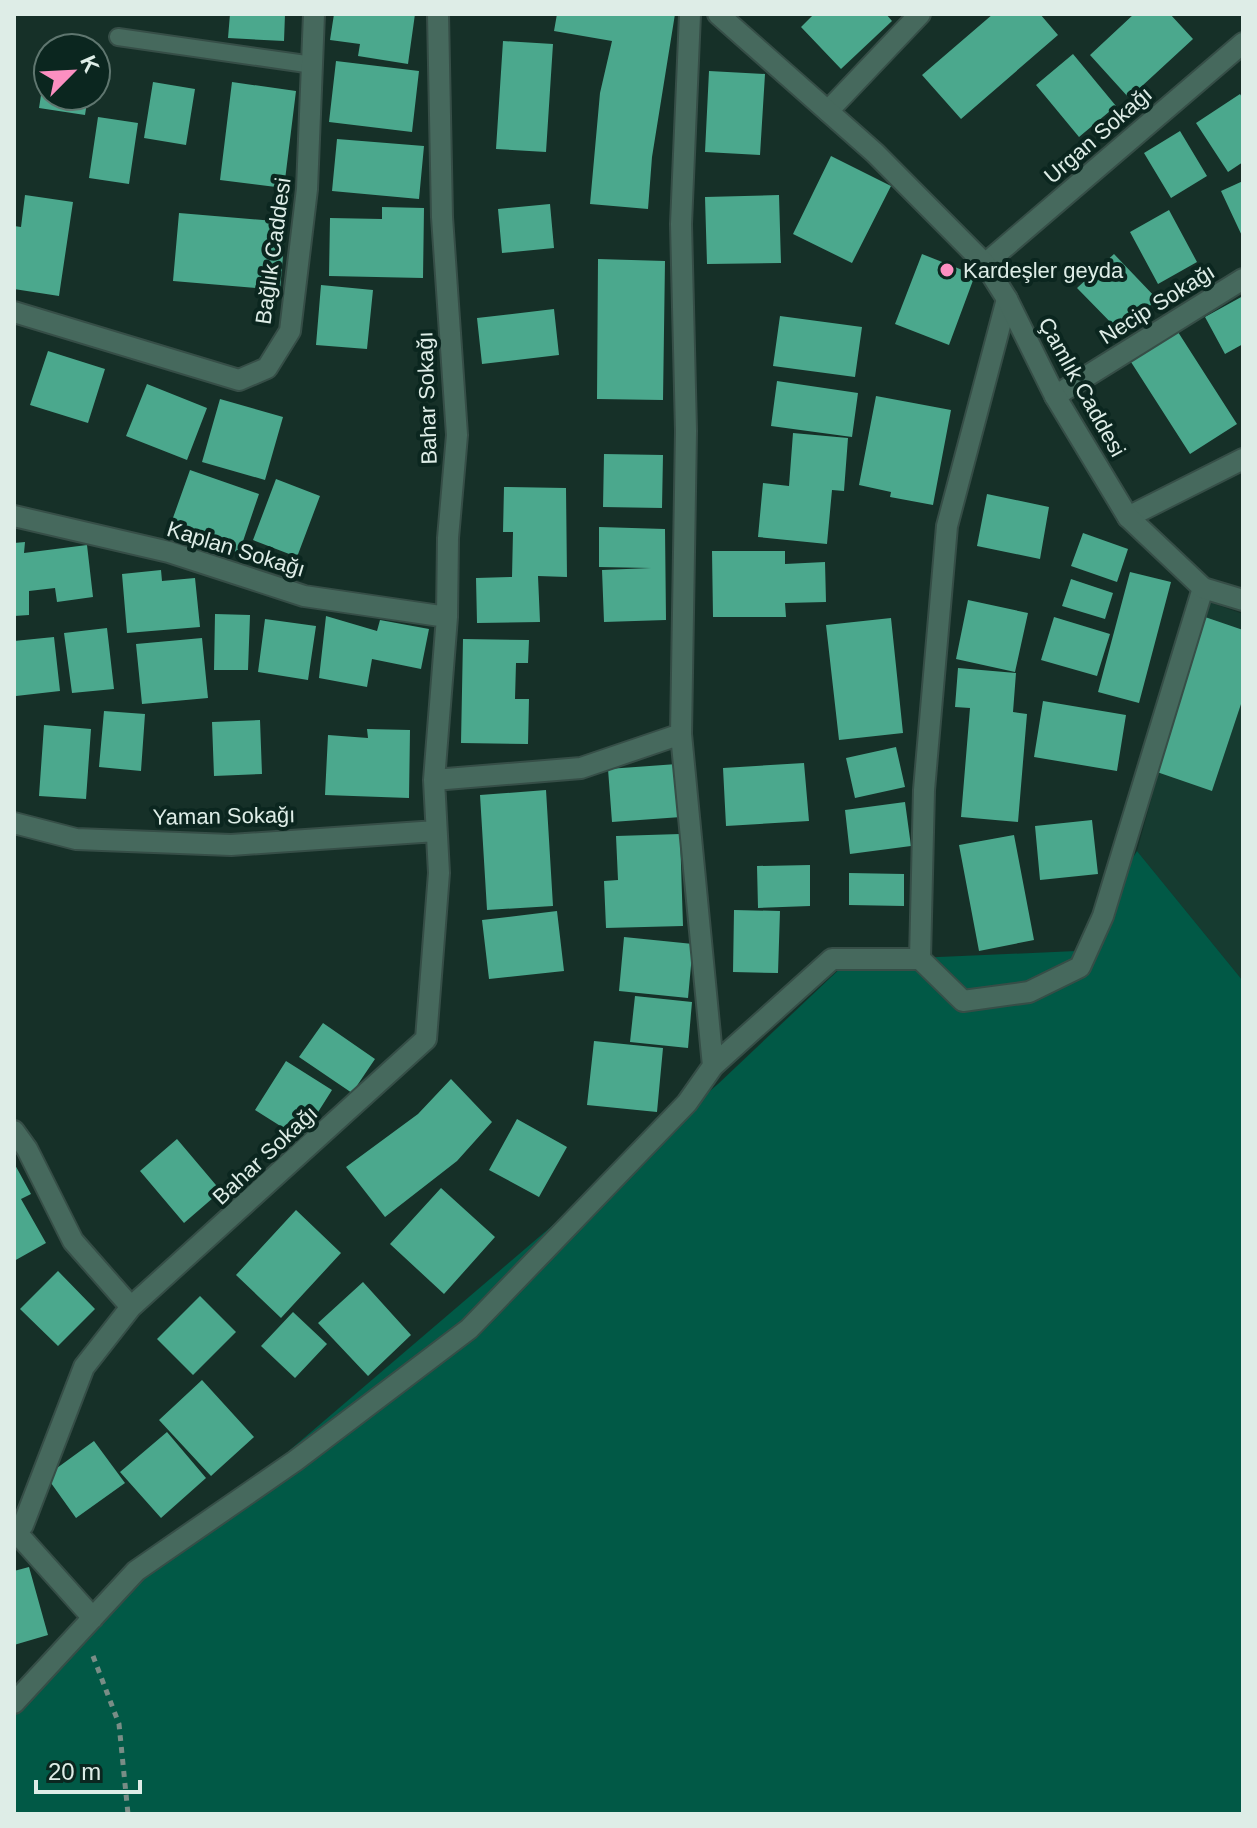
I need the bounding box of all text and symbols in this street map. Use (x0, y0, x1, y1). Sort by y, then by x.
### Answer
north arrow (32, 32, 112, 112)
text: K (75, 52, 105, 77)
street label: Urgan Sokağı (1039, 81, 1157, 189)
street label: Bağlık Caddesi (250, 176, 296, 326)
place label: Kardeşler geyda (963, 258, 1124, 283)
street label: Necip Sokağı (1095, 259, 1219, 349)
marker: Kardeşler geyda (938, 261, 956, 279)
street label: Çamlık Caddesi (1033, 313, 1131, 461)
street label: Bahar Sokağı (412, 331, 442, 465)
street label: Kaplan Sokağı (164, 516, 308, 582)
street label: Yaman Sokağı (152, 802, 296, 830)
street label: Bahar Sokağı (208, 1100, 322, 1210)
scale bar (36, 1744, 140, 1794)
text: 20 m (48, 1758, 101, 1785)

